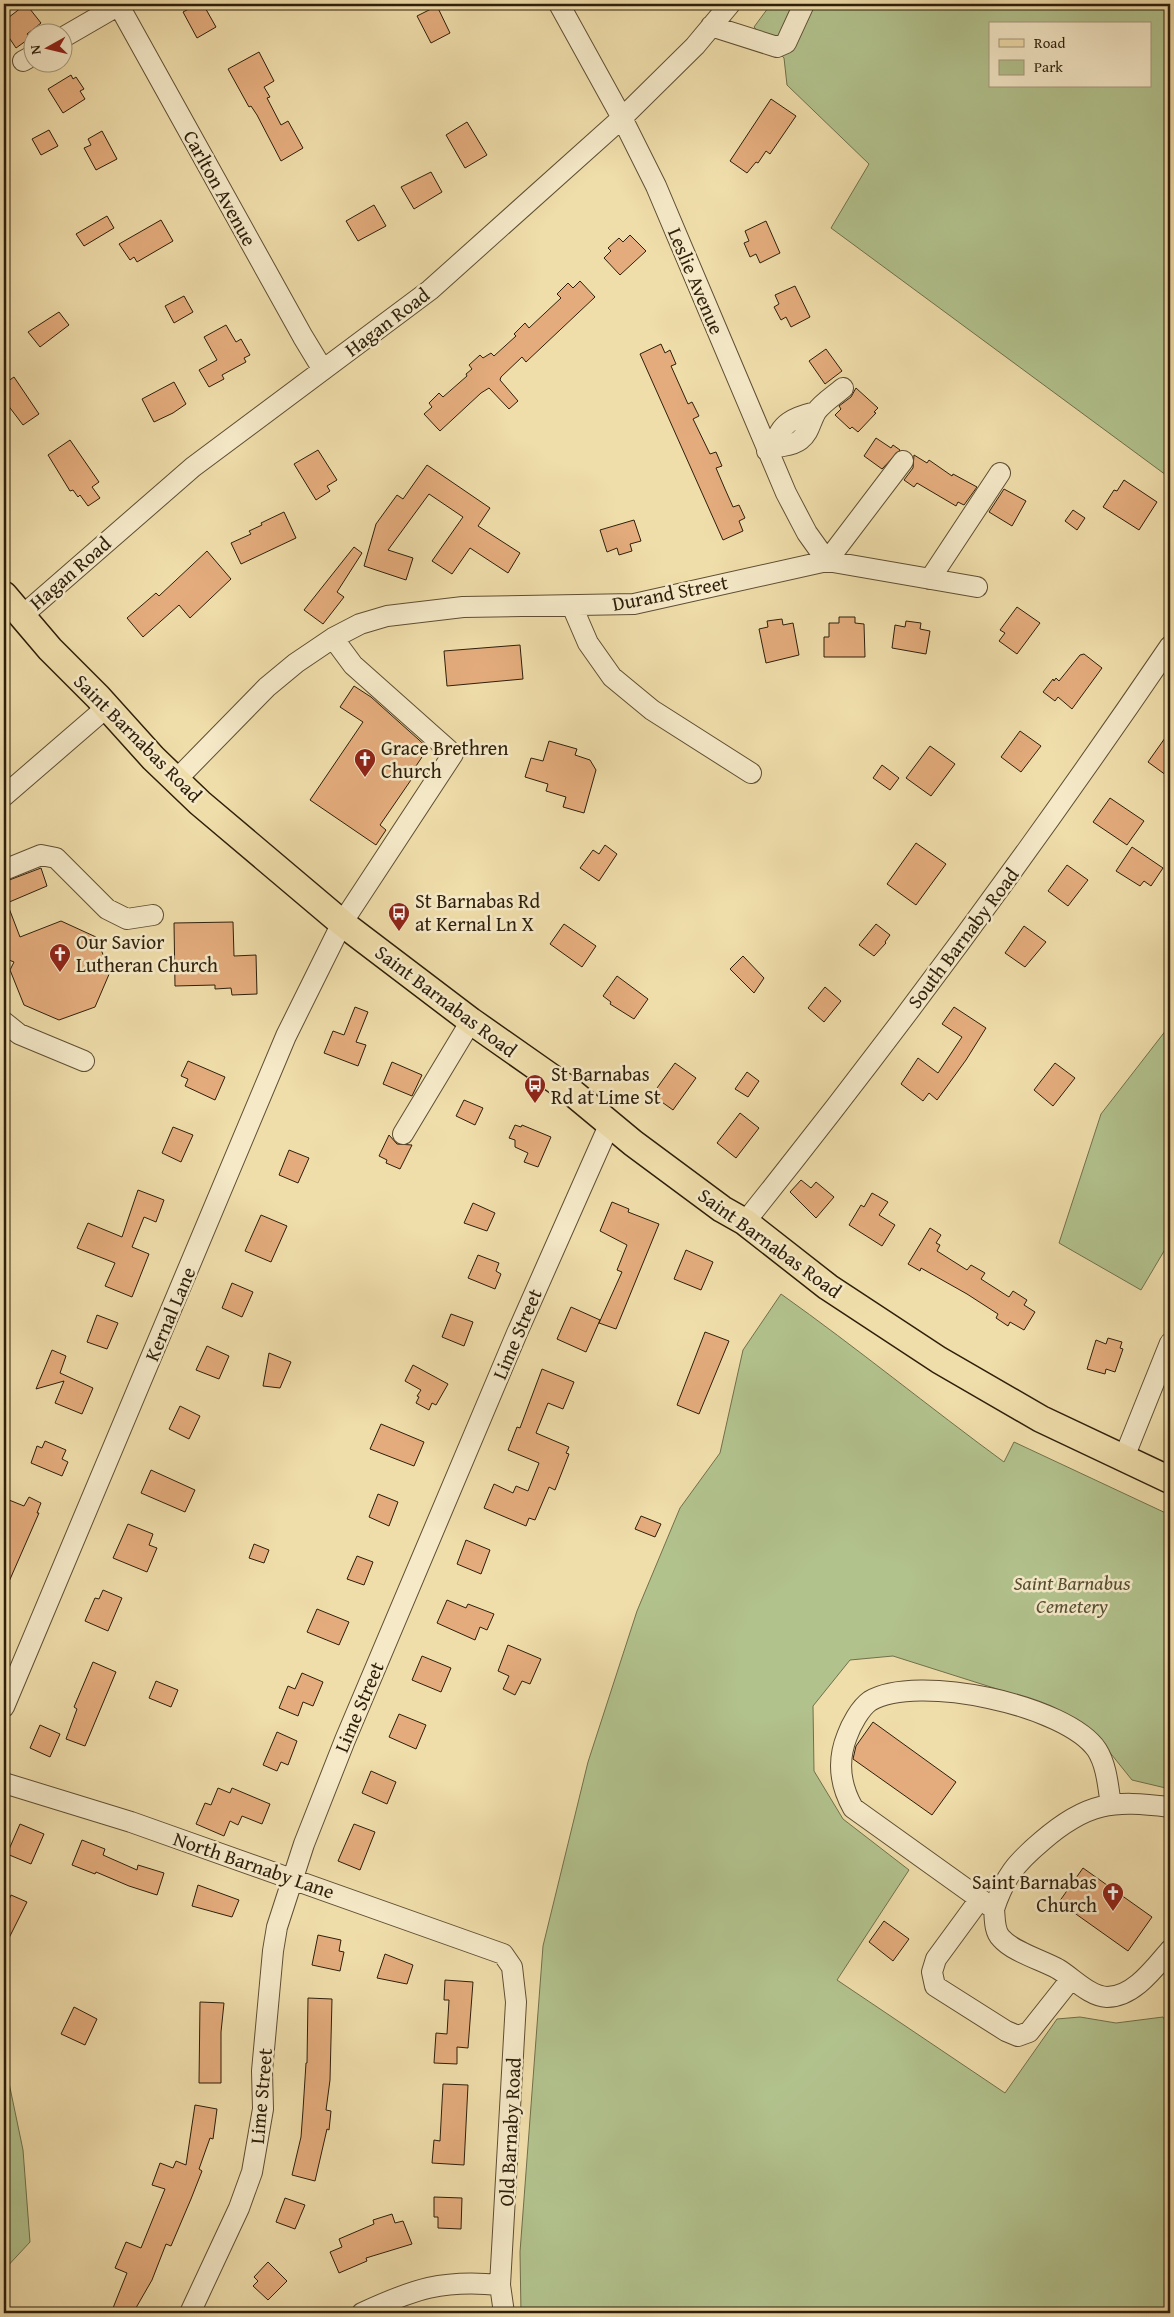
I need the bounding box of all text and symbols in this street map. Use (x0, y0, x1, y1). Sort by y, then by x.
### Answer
north arrow (22, 22, 72, 72)
legend (989, 22, 1152, 88)
text: Road (1034, 32, 1065, 53)
text: N (24, 43, 46, 56)
text: Park (1034, 56, 1063, 77)
street label: Carlton Avenue (177, 125, 264, 251)
street label: Leslie Avenue (661, 223, 732, 339)
street label: Hagan Road (338, 280, 435, 363)
street label: Hagan Road (23, 529, 117, 616)
street label: Durand Street (610, 567, 730, 618)
street label: Saint Barnabas Road (68, 667, 209, 809)
place label: Grace Brethren Church (381, 733, 508, 785)
church icon: Grace Brethren Church (353, 747, 377, 778)
street label: South Barnaby Road (900, 861, 1025, 1014)
place label: St Barnabas Rd at Kernal Ln X (415, 886, 541, 938)
bus stop icon: St Barnabas Rd at Kernal Ln X (387, 901, 411, 932)
place label: Our Savior Lutheran Church (76, 927, 218, 979)
street label: Saint Barnabas Road (369, 937, 524, 1064)
church icon: Our Savior Lutheran Church (48, 942, 72, 973)
place label: St Barnabas Rd at Lime St (551, 1059, 661, 1111)
bus stop icon: St Barnabas Rd at Lime St (523, 1073, 547, 1104)
street label: Saint Barnabas Road (692, 1181, 848, 1305)
street label: Kernal Lane (137, 1262, 202, 1365)
street label: Lime Street (484, 1284, 549, 1384)
park label: Saint Barnabus Cemetery (1014, 1568, 1131, 1620)
street label: Lime Street (326, 1657, 391, 1757)
street label: North Barnaby Lane (170, 1823, 339, 1906)
place label: Saint Barnabas Church (972, 1867, 1097, 1919)
church icon: Saint Barnabas Church (1101, 1881, 1125, 1912)
street label: Lime Street (242, 2047, 279, 2145)
street label: Old Barnaby Road (491, 2056, 528, 2207)

